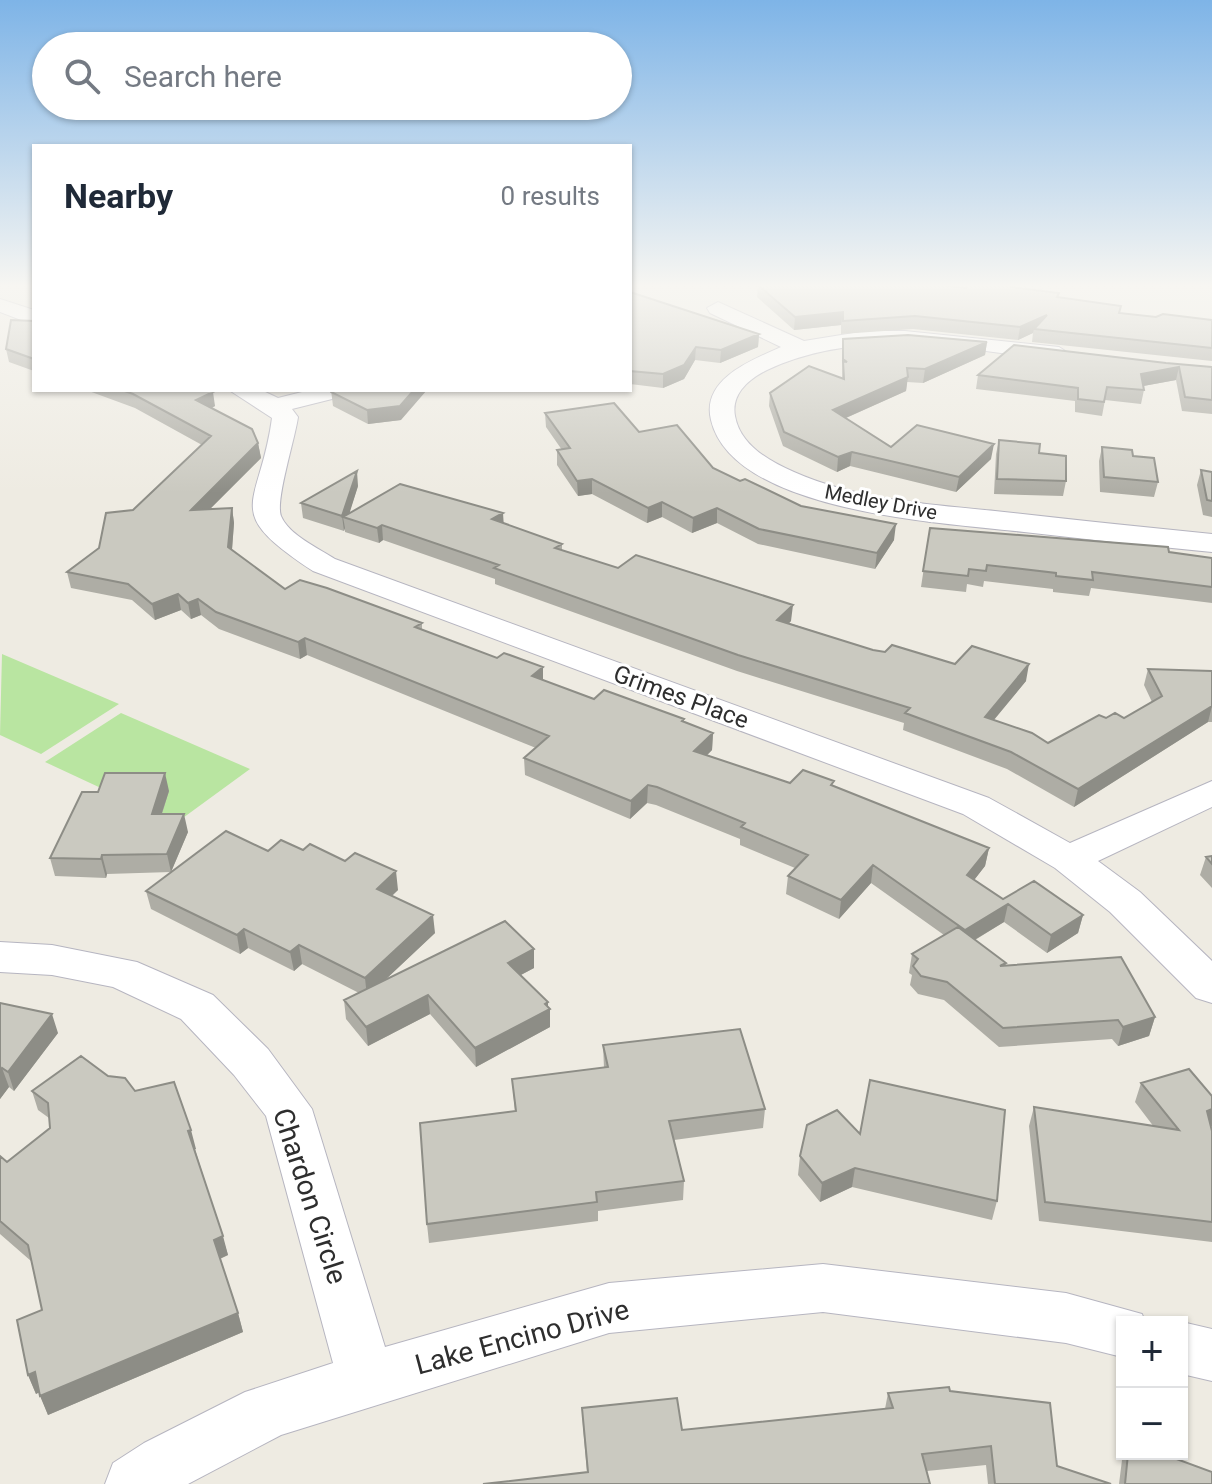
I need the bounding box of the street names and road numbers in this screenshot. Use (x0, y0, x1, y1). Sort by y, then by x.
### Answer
street label: Medley Drive (823, 479, 939, 525)
street label: Grimes Place (610, 660, 752, 734)
street label: Chardon Circle (266, 1104, 354, 1288)
street label: Lake Encino Drive (411, 1293, 633, 1381)

